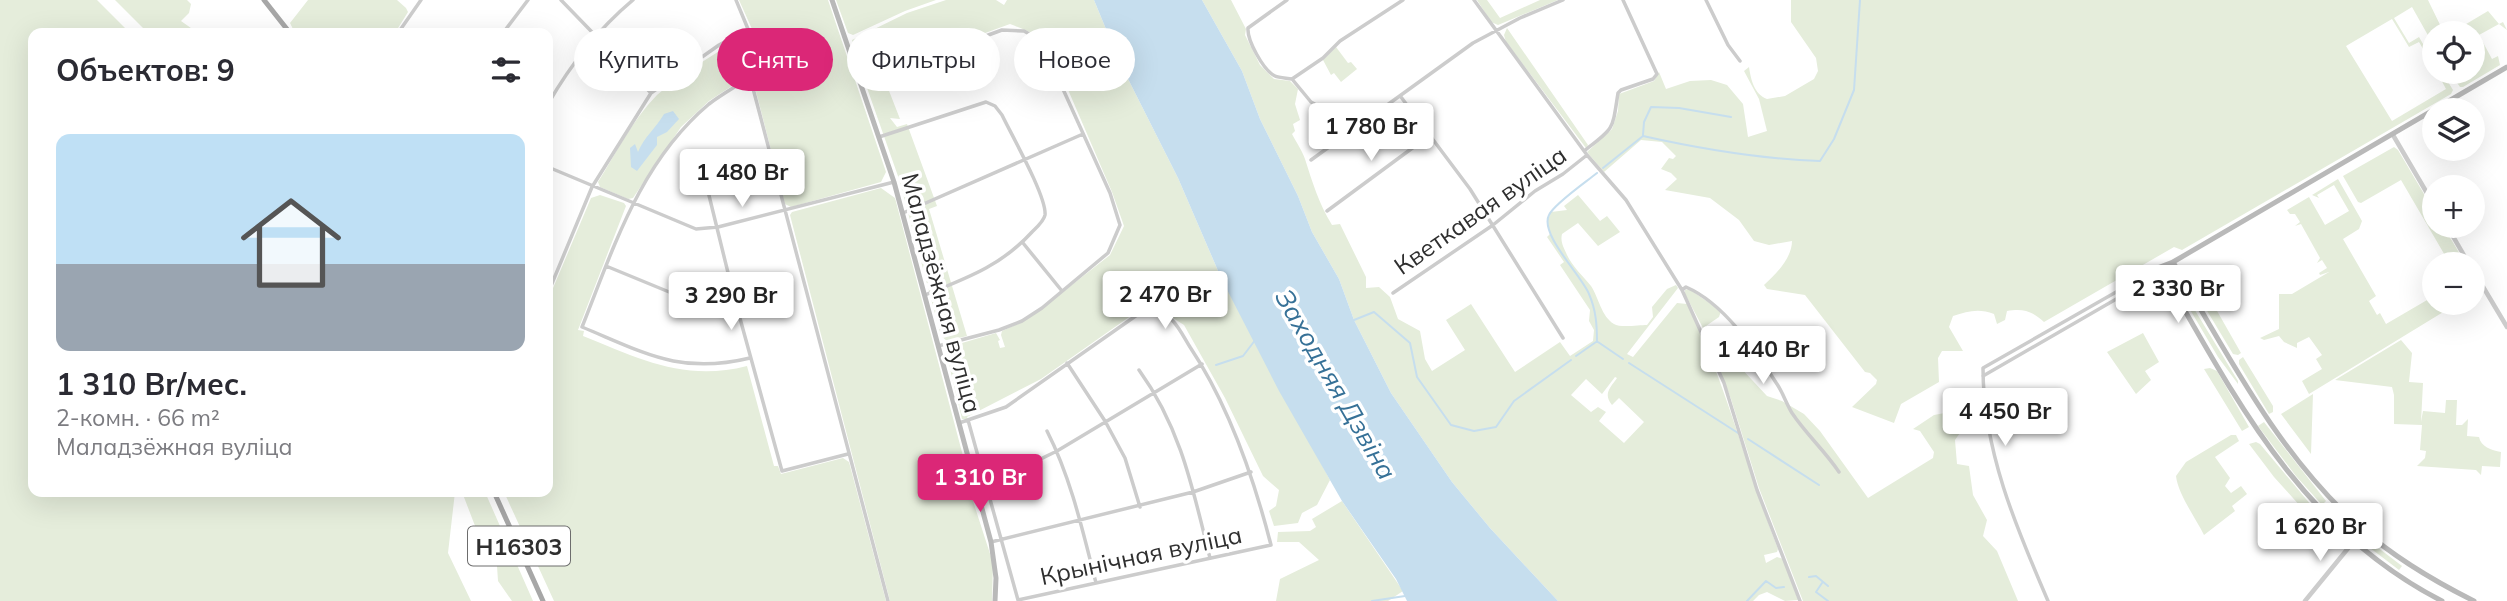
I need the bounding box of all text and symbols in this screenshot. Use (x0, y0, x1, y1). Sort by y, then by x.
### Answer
map controls (2422, 21, 2485, 315)
button: locate (2422, 21, 2485, 84)
chip: Купить (574, 28, 703, 91)
chip: Снять (717, 28, 833, 91)
chip: Фильтры (847, 28, 1000, 91)
chip: Новое (1014, 28, 1135, 91)
text: Объектов: 9 (56, 51, 235, 89)
icon: filters (487, 51, 525, 89)
button: layers (2422, 98, 2485, 161)
pin: 1 780 Br (1299, 104, 1443, 163)
text: 1 780 Br (1325, 111, 1417, 140)
street label: Кветкавая вуліца (1388, 139, 1572, 281)
pin: 1 480 Br (670, 150, 814, 209)
text: 1 480 Br (696, 157, 788, 186)
street label: Маладзёжная вуліца (896, 170, 988, 416)
button: + (2422, 175, 2485, 238)
icon: home (228, 180, 354, 306)
button: − (2422, 252, 2485, 315)
pin: 2 330 Br (2106, 266, 2250, 325)
pin: 3 290 Br (659, 272, 803, 332)
pin: 2 470 Br (1093, 272, 1237, 331)
text: 2 330 Br (2132, 273, 2224, 302)
text: 2 470 Br (1119, 279, 1211, 308)
text: 3 290 Br (685, 280, 777, 309)
water label: Заходняя Дзвіна (1268, 283, 1404, 485)
pin: 1 440 Br (1691, 326, 1835, 386)
text: 1 440 Br (1717, 334, 1809, 363)
text: 1 310 Br/мес. (56, 365, 247, 403)
pin: 4 450 Br (1933, 388, 2077, 448)
text: 4 450 Br (1959, 396, 2051, 425)
text: 2-комн. · 66 m² (56, 403, 220, 432)
text: Маладзёжная вуліца (56, 432, 293, 461)
pin: 1 310 Br (908, 454, 1052, 514)
text: 1 310 Br (934, 462, 1026, 491)
pin: 1 620 Br (2248, 504, 2392, 563)
text: 1 620 Br (2274, 511, 2366, 540)
street label: Крынічная вуліца (1037, 519, 1245, 591)
road number: Н16303 (468, 526, 570, 566)

